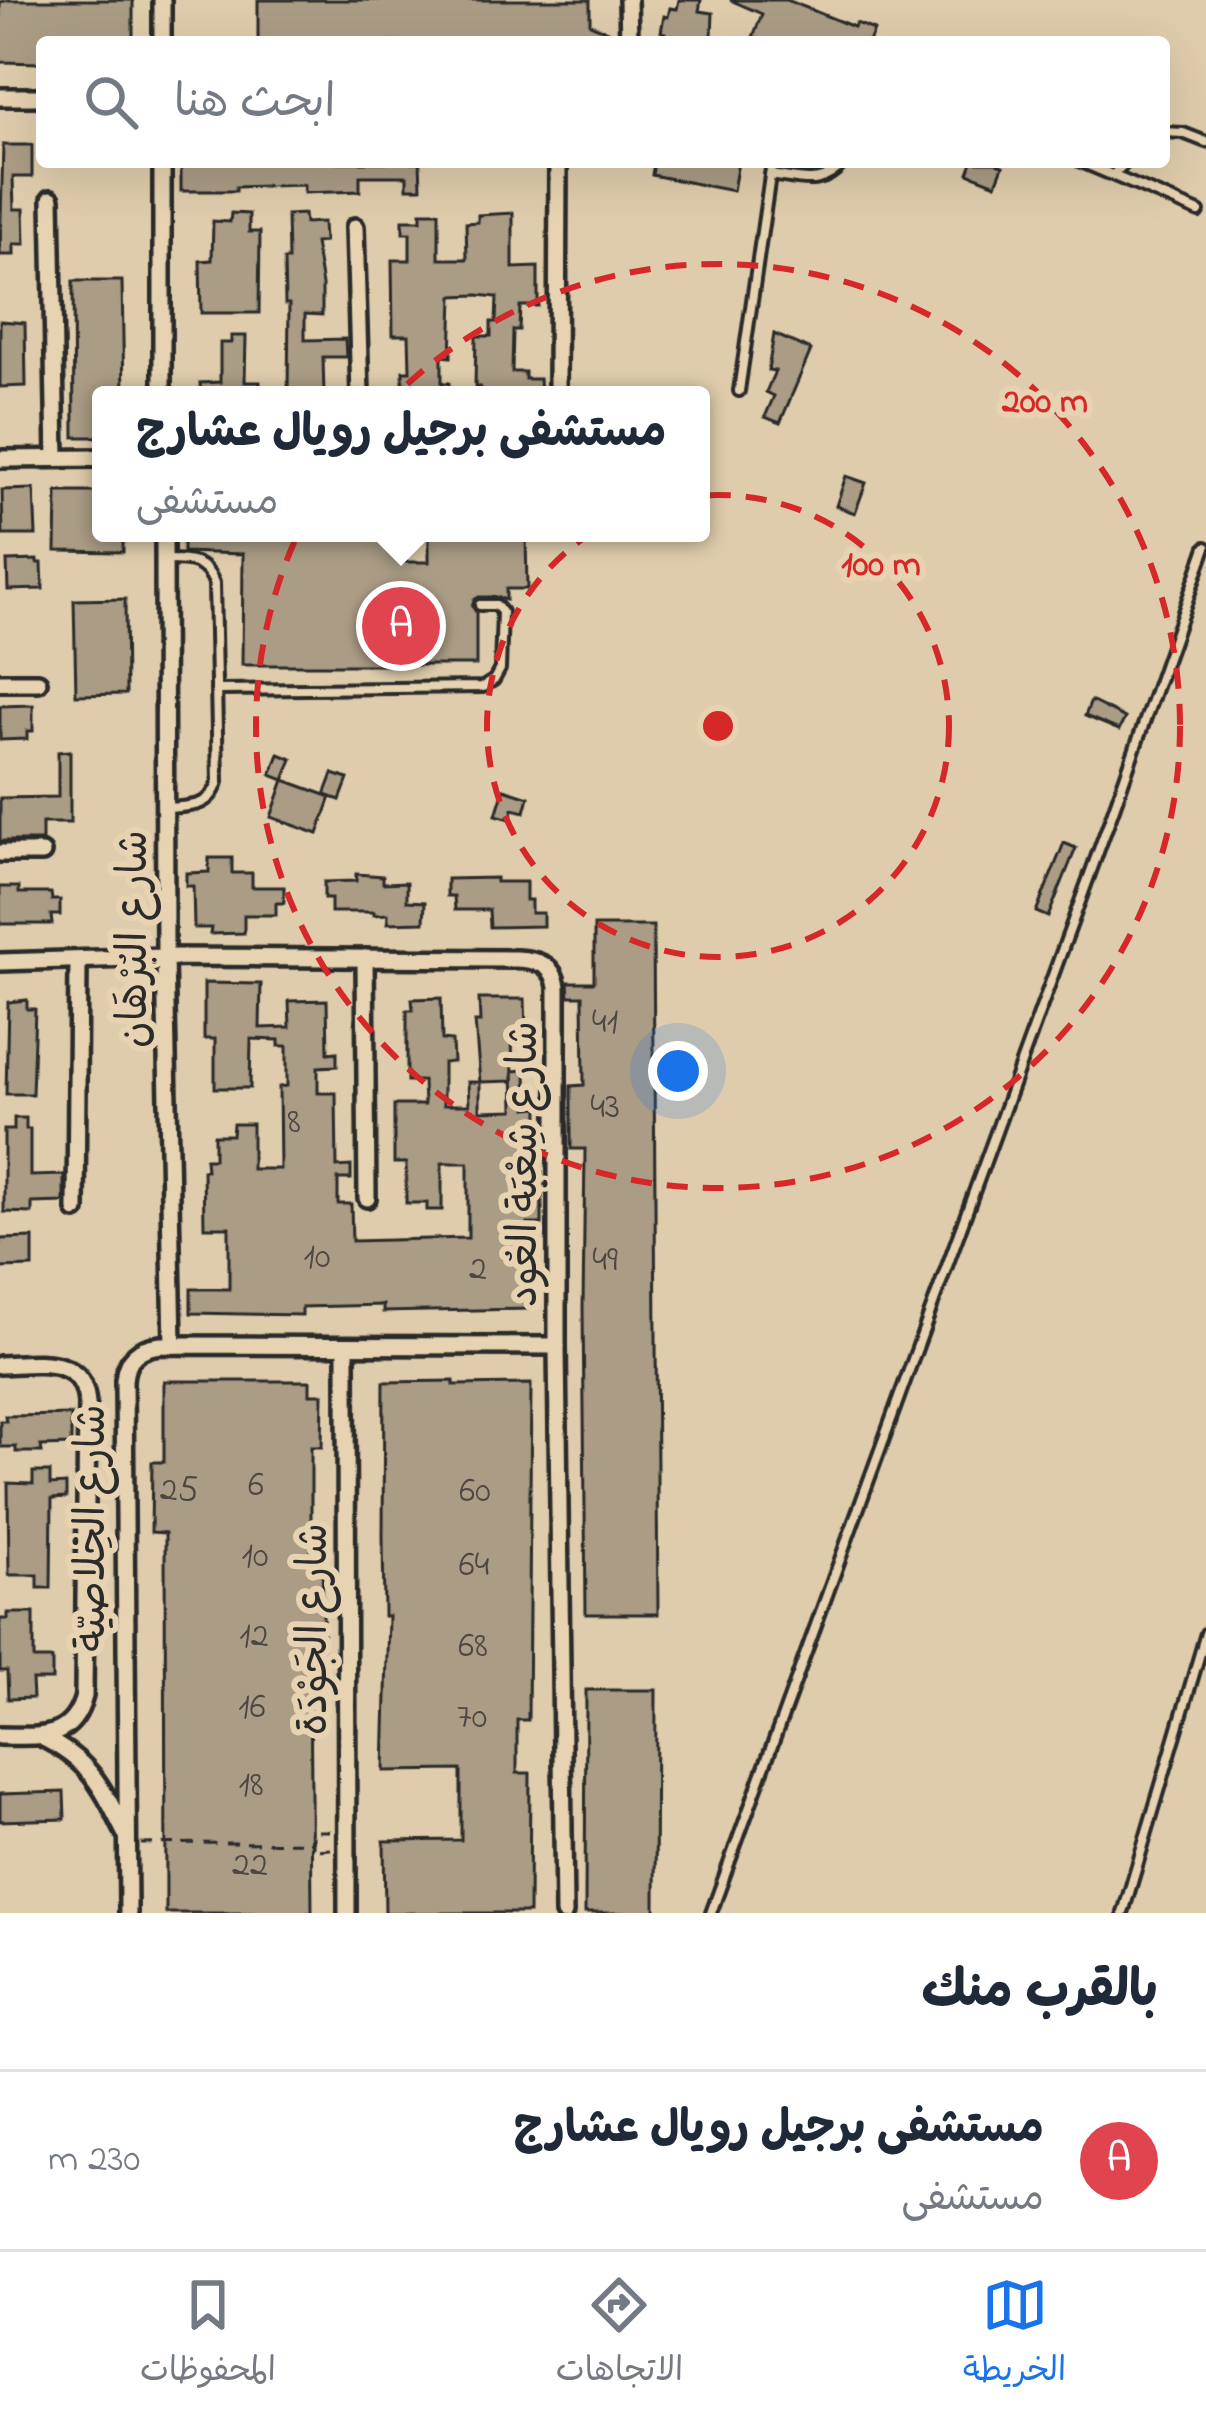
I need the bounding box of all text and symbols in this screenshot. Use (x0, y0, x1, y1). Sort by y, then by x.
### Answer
search box (36, 36, 1170, 168)
icon: search (78, 69, 144, 135)
text: ابحث هنا (174, 71, 336, 137)
text: 200 m (1001, 377, 1088, 430)
popup (92, 386, 710, 542)
text: مستشفى برجيل رويال عشارج (136, 401, 666, 467)
text: مستشفى (136, 475, 278, 532)
text: 100 m (841, 540, 921, 593)
pin: A (362, 581, 440, 671)
centre of rings (697, 705, 739, 747)
street label: شارع البُرْهَان (105, 830, 166, 1048)
house number: 41 (592, 997, 618, 1050)
street label: شارع شِعْبَة العُود (495, 1021, 556, 1307)
your location (648, 1041, 708, 1101)
house number: 43 (590, 1082, 620, 1135)
house number: 8 (287, 1097, 301, 1150)
house number: 10 (304, 1232, 331, 1285)
house number: 49 (592, 1235, 618, 1288)
house number: 2 (469, 1244, 487, 1297)
street label: شارع الخِلاصيّة (63, 1404, 124, 1652)
house number: 6 (248, 1460, 264, 1513)
house number: 25 (160, 1465, 198, 1518)
house number: 60 (459, 1466, 491, 1519)
street label: شارع الجَوْدَة (285, 1523, 346, 1735)
house number: 10 (242, 1531, 269, 1584)
house number: 64 (459, 1540, 489, 1593)
house number: 12 (239, 1611, 269, 1664)
house number: 68 (458, 1621, 488, 1674)
house number: 16 (238, 1682, 266, 1735)
house number: 70 (457, 1692, 487, 1745)
house number: 18 (239, 1760, 263, 1813)
house number: 22 (232, 1840, 268, 1893)
text: بالقرب منك (922, 1955, 1158, 2030)
text: مستشفى برجيل رويال عشارج (513, 2097, 1044, 2163)
text: 230 m (48, 2132, 140, 2189)
text: A (1107, 2132, 1131, 2189)
text: مستشفى (901, 2171, 1044, 2228)
tab: المحفوظات (140, 2272, 276, 2398)
tab: الاتجاهات (556, 2272, 683, 2398)
tab: الخريطة (963, 2272, 1066, 2398)

